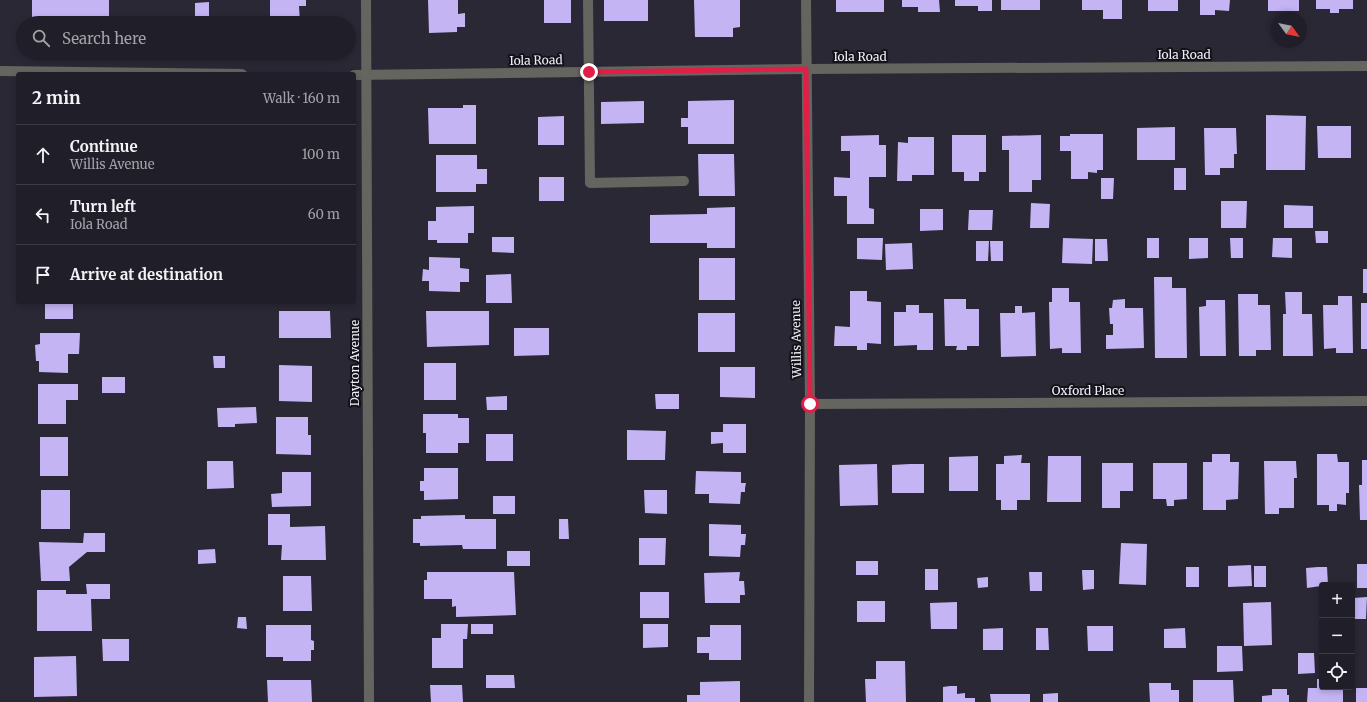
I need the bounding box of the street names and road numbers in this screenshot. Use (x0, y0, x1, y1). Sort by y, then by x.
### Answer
street label: Iola Road (1157, 47, 1211, 62)
street label: Iola Road (833, 49, 887, 64)
street label: Iola Road (509, 52, 563, 68)
street label: Willis Avenue (788, 300, 804, 379)
street label: Dayton Avenue (347, 320, 362, 406)
street label: Oxford Place (1052, 383, 1124, 398)

